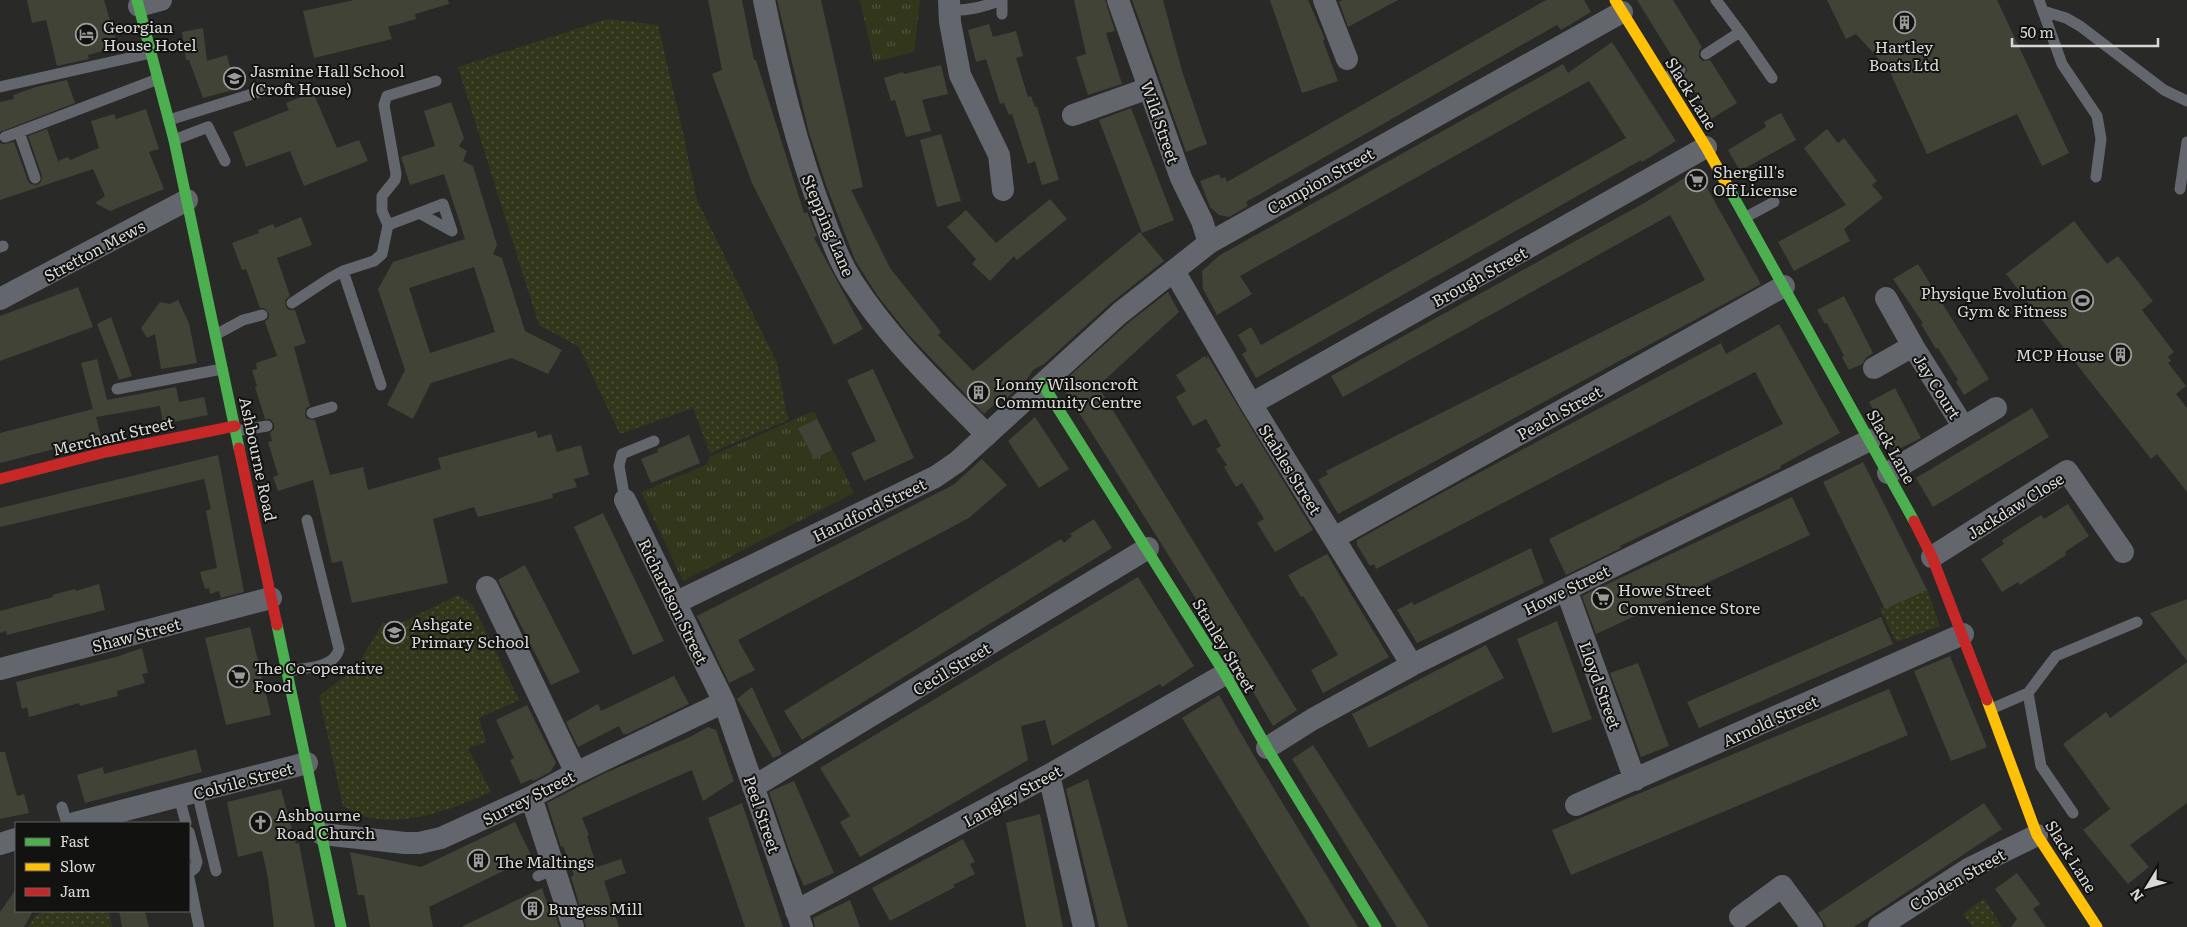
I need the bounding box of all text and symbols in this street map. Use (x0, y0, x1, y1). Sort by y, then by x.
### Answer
building icon: Hartley Boats Ltd (1892, 10, 1916, 34)
place label: Georgian House Hotel (103, 14, 197, 56)
scale bar (2012, 15, 2158, 47)
text: 50 m (2020, 20, 2054, 43)
hotel icon: Georgian House Hotel (75, 23, 99, 47)
place label: Hartley Boats Ltd (1869, 34, 1939, 76)
street label: Slack Lane (1660, 52, 1724, 134)
place label: Jasmine Hall School (Croft House) (250, 58, 405, 100)
school or university icon: Jasmine Hall School (Croft House) (222, 67, 246, 91)
street label: Wild Street (1136, 77, 1187, 167)
street label: Campion Street (1262, 140, 1378, 219)
place label: Shergill's Off License (1713, 159, 1797, 201)
supermarket icon: Shergill's Off License (1685, 168, 1709, 192)
street label: Stepping Lane (797, 170, 861, 280)
street label: Stretton Mews (39, 213, 149, 287)
street label: Brough Street (1427, 240, 1532, 312)
place label: Physique Evolution Gym & Fitness (1921, 280, 2067, 322)
sports icon: Physique Evolution Gym & Fitness (2071, 289, 2095, 313)
place label: MCP House (2016, 342, 2104, 366)
building icon: MCP House (2108, 342, 2132, 366)
street label: Jay Court (1908, 349, 1968, 424)
place label: Lonny Wilsoncroft Community Centre (995, 371, 1142, 413)
street label: Peach Street (1512, 378, 1606, 445)
building icon: Lonny Wilsoncroft Community Centre (967, 380, 991, 404)
street label: Ashbourne Road (234, 395, 284, 524)
street label: Slack Lane (1862, 404, 1922, 488)
street label: Merchant Street (50, 409, 177, 461)
street label: Stables Street (1254, 419, 1329, 519)
street label: Jackdaw Close (1962, 466, 2068, 544)
street label: Handford Street (808, 471, 930, 547)
street label: Richardson Street (633, 534, 715, 668)
street label: Howe Street (1519, 558, 1614, 620)
place label: Howe Street Convenience Store (1618, 577, 1760, 619)
supermarket icon: Howe Street Convenience Store (1590, 586, 1614, 610)
street label: Stanley Street (1187, 593, 1263, 697)
street label: Shaw Street (89, 611, 184, 657)
place label: Ashgate Primary School (411, 611, 529, 653)
school or university icon: Ashgate Primary School (383, 620, 407, 644)
street label: Cecil Street (907, 635, 995, 701)
street label: Lloyd Street (1574, 638, 1628, 733)
place label: The Co-operative Food (254, 655, 383, 697)
supermarket icon: The Co-operative Food (226, 664, 250, 688)
street label: Arnold Street (1718, 688, 1822, 752)
street label: Colvile Street (190, 755, 296, 805)
street label: Langley Street (958, 758, 1066, 832)
street label: Surrey Street (478, 763, 579, 831)
street label: Peel Street (739, 772, 788, 856)
place label: Ashbourne Road Church (276, 802, 376, 844)
church icon: Ashbourne Road Church (248, 811, 272, 835)
street label: Slack Lane (2040, 815, 2104, 897)
legend (15, 822, 190, 912)
text: Fast (60, 829, 89, 852)
street label: Cobden Street (1905, 842, 2010, 916)
building icon: The Maltings (467, 849, 491, 873)
place label: The Maltings (495, 849, 594, 873)
text: Slow (60, 854, 95, 877)
north arrow (2122, 862, 2172, 912)
text: Jam (60, 879, 91, 902)
text: N (2124, 885, 2147, 906)
building icon: Burgess Mill (520, 896, 544, 920)
place label: Burgess Mill (548, 896, 643, 920)

